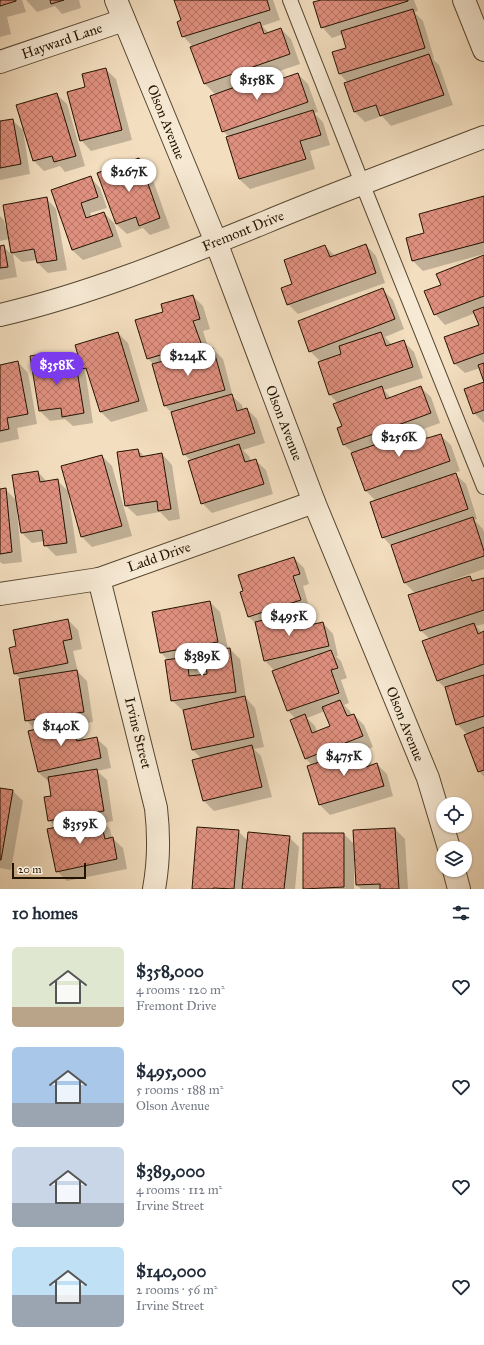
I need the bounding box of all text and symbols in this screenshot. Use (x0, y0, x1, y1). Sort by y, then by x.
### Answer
street label: Hayward Lane (19, 19, 105, 63)
pin: $158K (229, 67, 285, 101)
text: $158K (239, 72, 275, 88)
street label: Olson Avenue (143, 82, 189, 162)
pin: $267K (101, 159, 157, 193)
text: $267K (110, 164, 148, 180)
street label: Fremont Drive (200, 207, 286, 255)
pin: $224K (160, 343, 216, 377)
text: $224K (169, 348, 207, 364)
pin: $358K (29, 352, 85, 386)
text: $358K (39, 357, 75, 373)
street label: Olson Avenue (262, 383, 306, 463)
pin: $256K (371, 424, 427, 458)
text: $256K (381, 429, 417, 445)
street label: Ladd Drive (125, 538, 193, 576)
pin: $495K (261, 603, 317, 637)
text: $495K (270, 608, 308, 624)
pin: $389K (174, 643, 230, 677)
text: $389K (184, 648, 220, 664)
street label: Olson Avenue (382, 684, 428, 764)
street label: Irvine Street (121, 695, 155, 771)
pin: $140K (33, 713, 89, 747)
text: $140K (43, 718, 79, 734)
pin: $475K (316, 743, 372, 777)
text: $475K (326, 748, 362, 764)
map controls (436, 797, 472, 877)
button: locate (436, 797, 472, 833)
pin: $359K (52, 811, 108, 845)
text: $359K (62, 816, 98, 832)
button: layers (436, 841, 472, 877)
scale bar (12, 861, 86, 880)
text: 20 m (18, 863, 41, 876)
icon: filters (450, 902, 472, 924)
text: 10 homes (12, 903, 78, 924)
text: $358,000 (136, 961, 204, 982)
icon: home (44, 963, 92, 1011)
icon: heart (450, 976, 472, 998)
text: 4 rooms · 120 m² (136, 982, 225, 998)
text: Fremont Drive (136, 998, 216, 1014)
text: $495,000 (136, 1061, 206, 1082)
icon: home (44, 1063, 92, 1111)
icon: heart (450, 1076, 472, 1098)
text: 5 rooms · 188 m² (136, 1082, 223, 1098)
text: Olson Avenue (136, 1098, 210, 1114)
text: $389,000 (136, 1161, 205, 1182)
icon: home (44, 1163, 92, 1211)
icon: heart (450, 1176, 472, 1198)
text: 4 rooms · 112 m² (136, 1182, 222, 1198)
text: Irvine Street (136, 1198, 204, 1214)
text: $140,000 (136, 1261, 206, 1282)
icon: home (44, 1263, 92, 1311)
icon: heart (450, 1276, 472, 1298)
text: 2 rooms · 56 m² (136, 1282, 218, 1298)
text: Irvine Street (136, 1298, 204, 1314)

